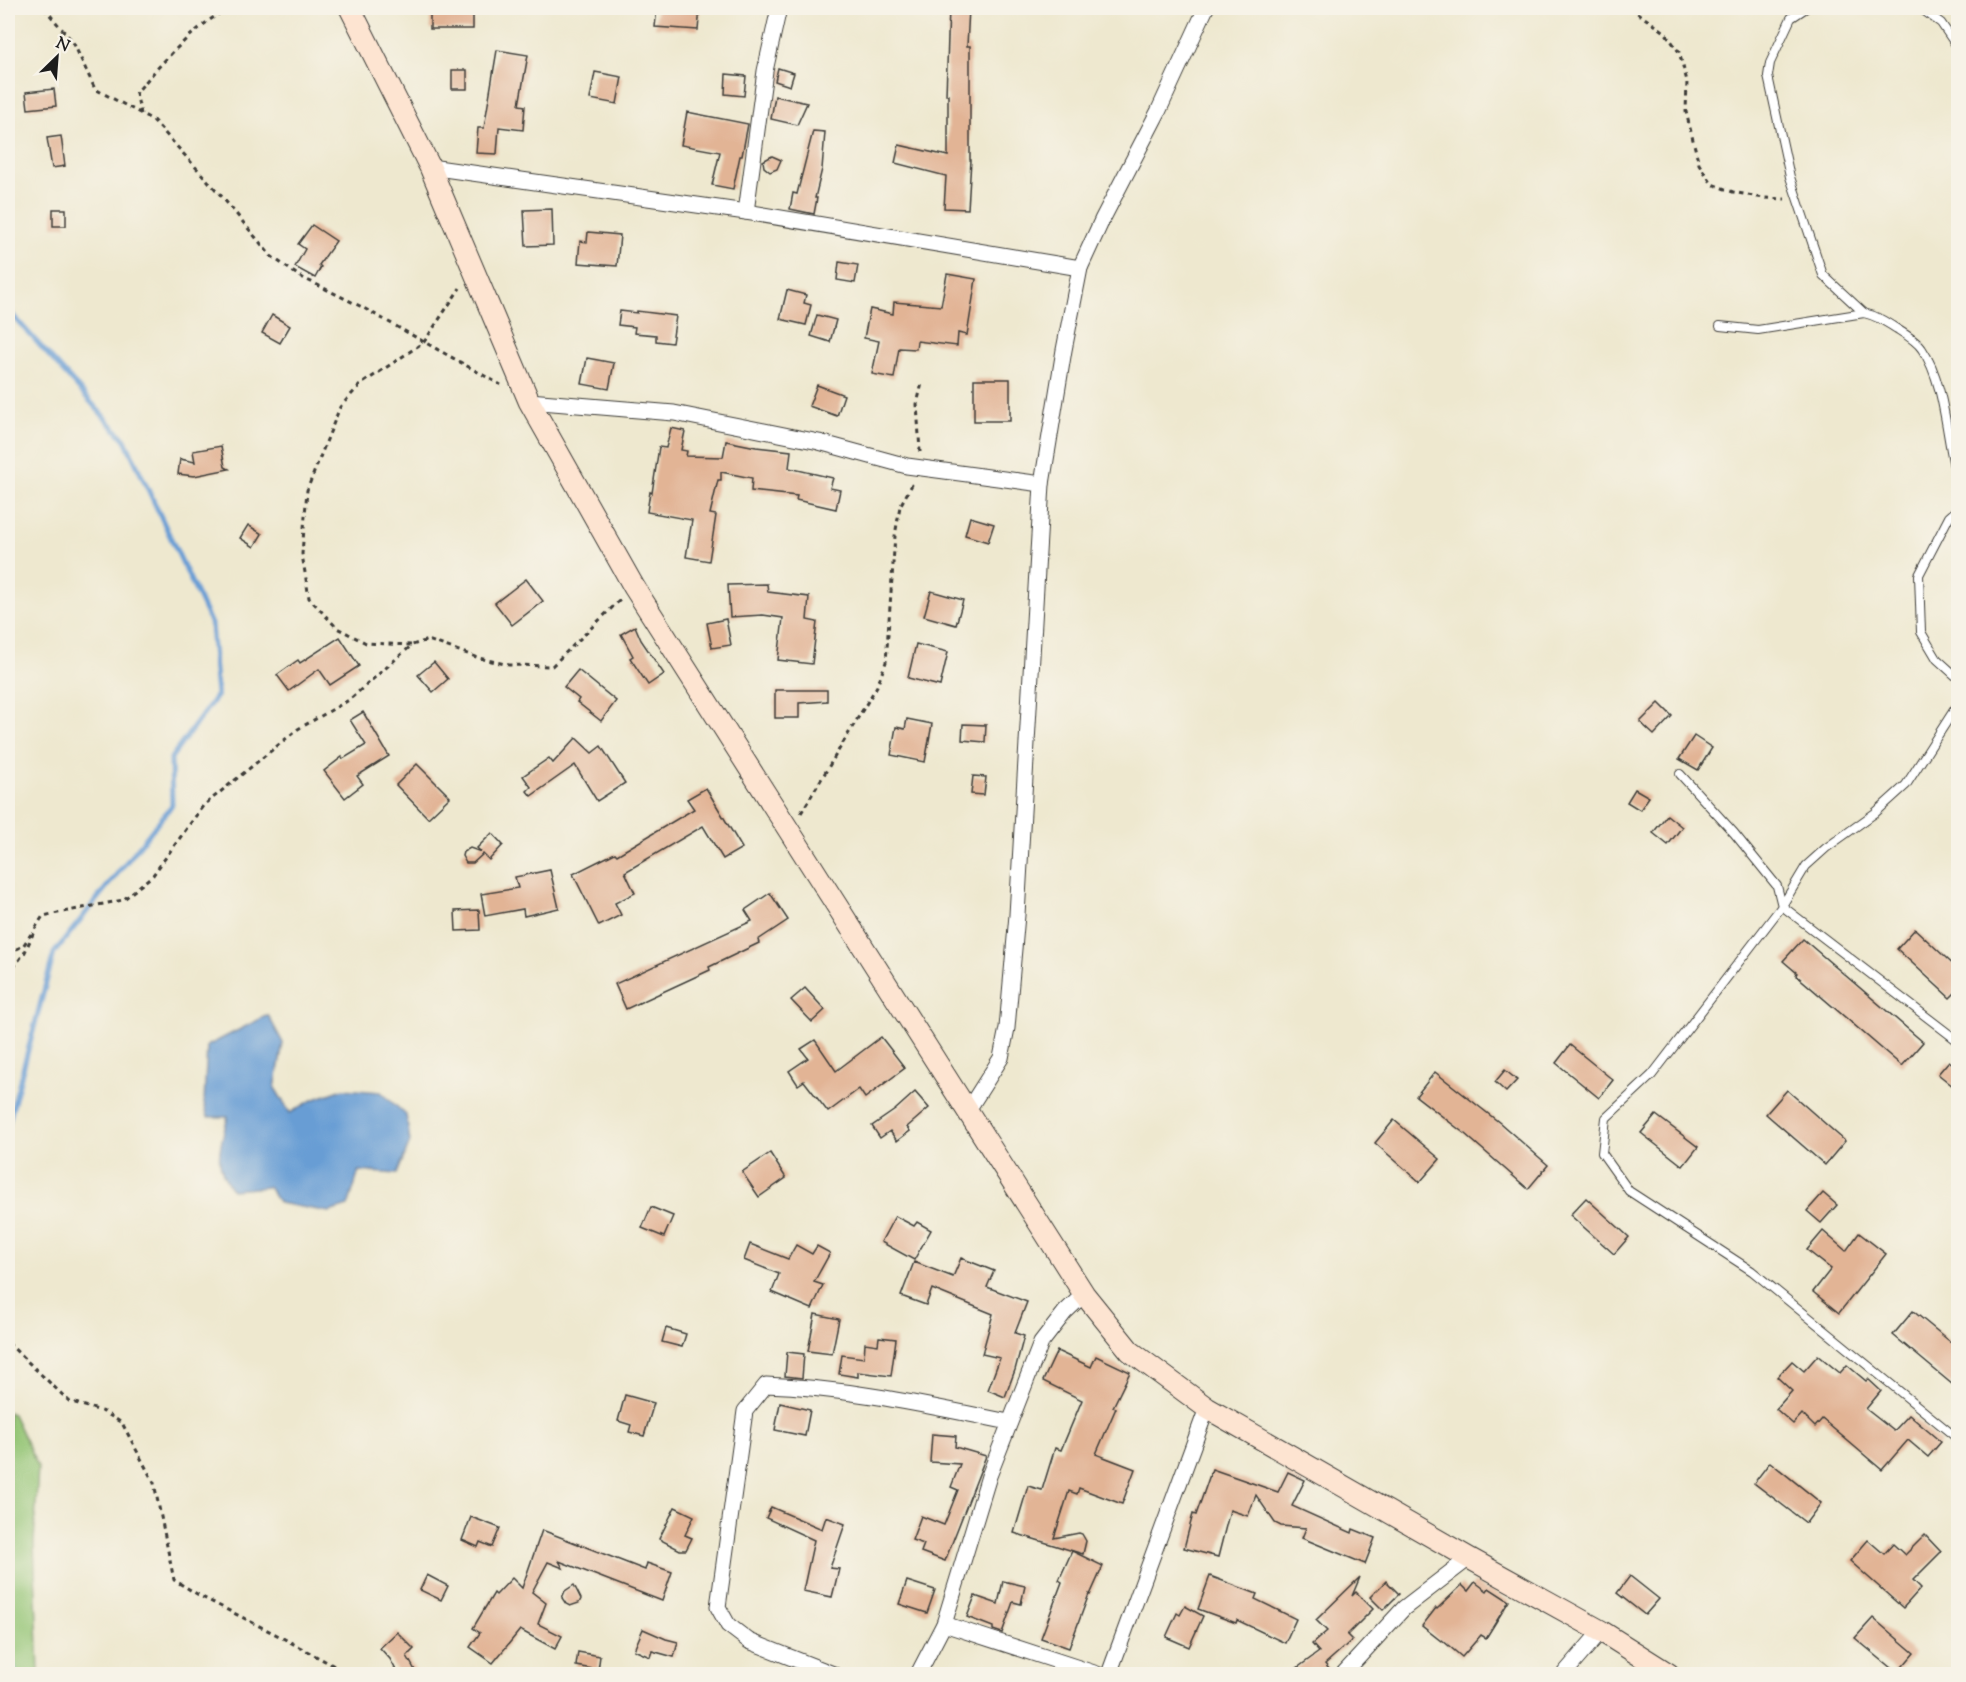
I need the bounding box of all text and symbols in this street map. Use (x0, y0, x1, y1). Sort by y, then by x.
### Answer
north arrow (27, 27, 87, 87)
text: N (52, 33, 73, 59)

